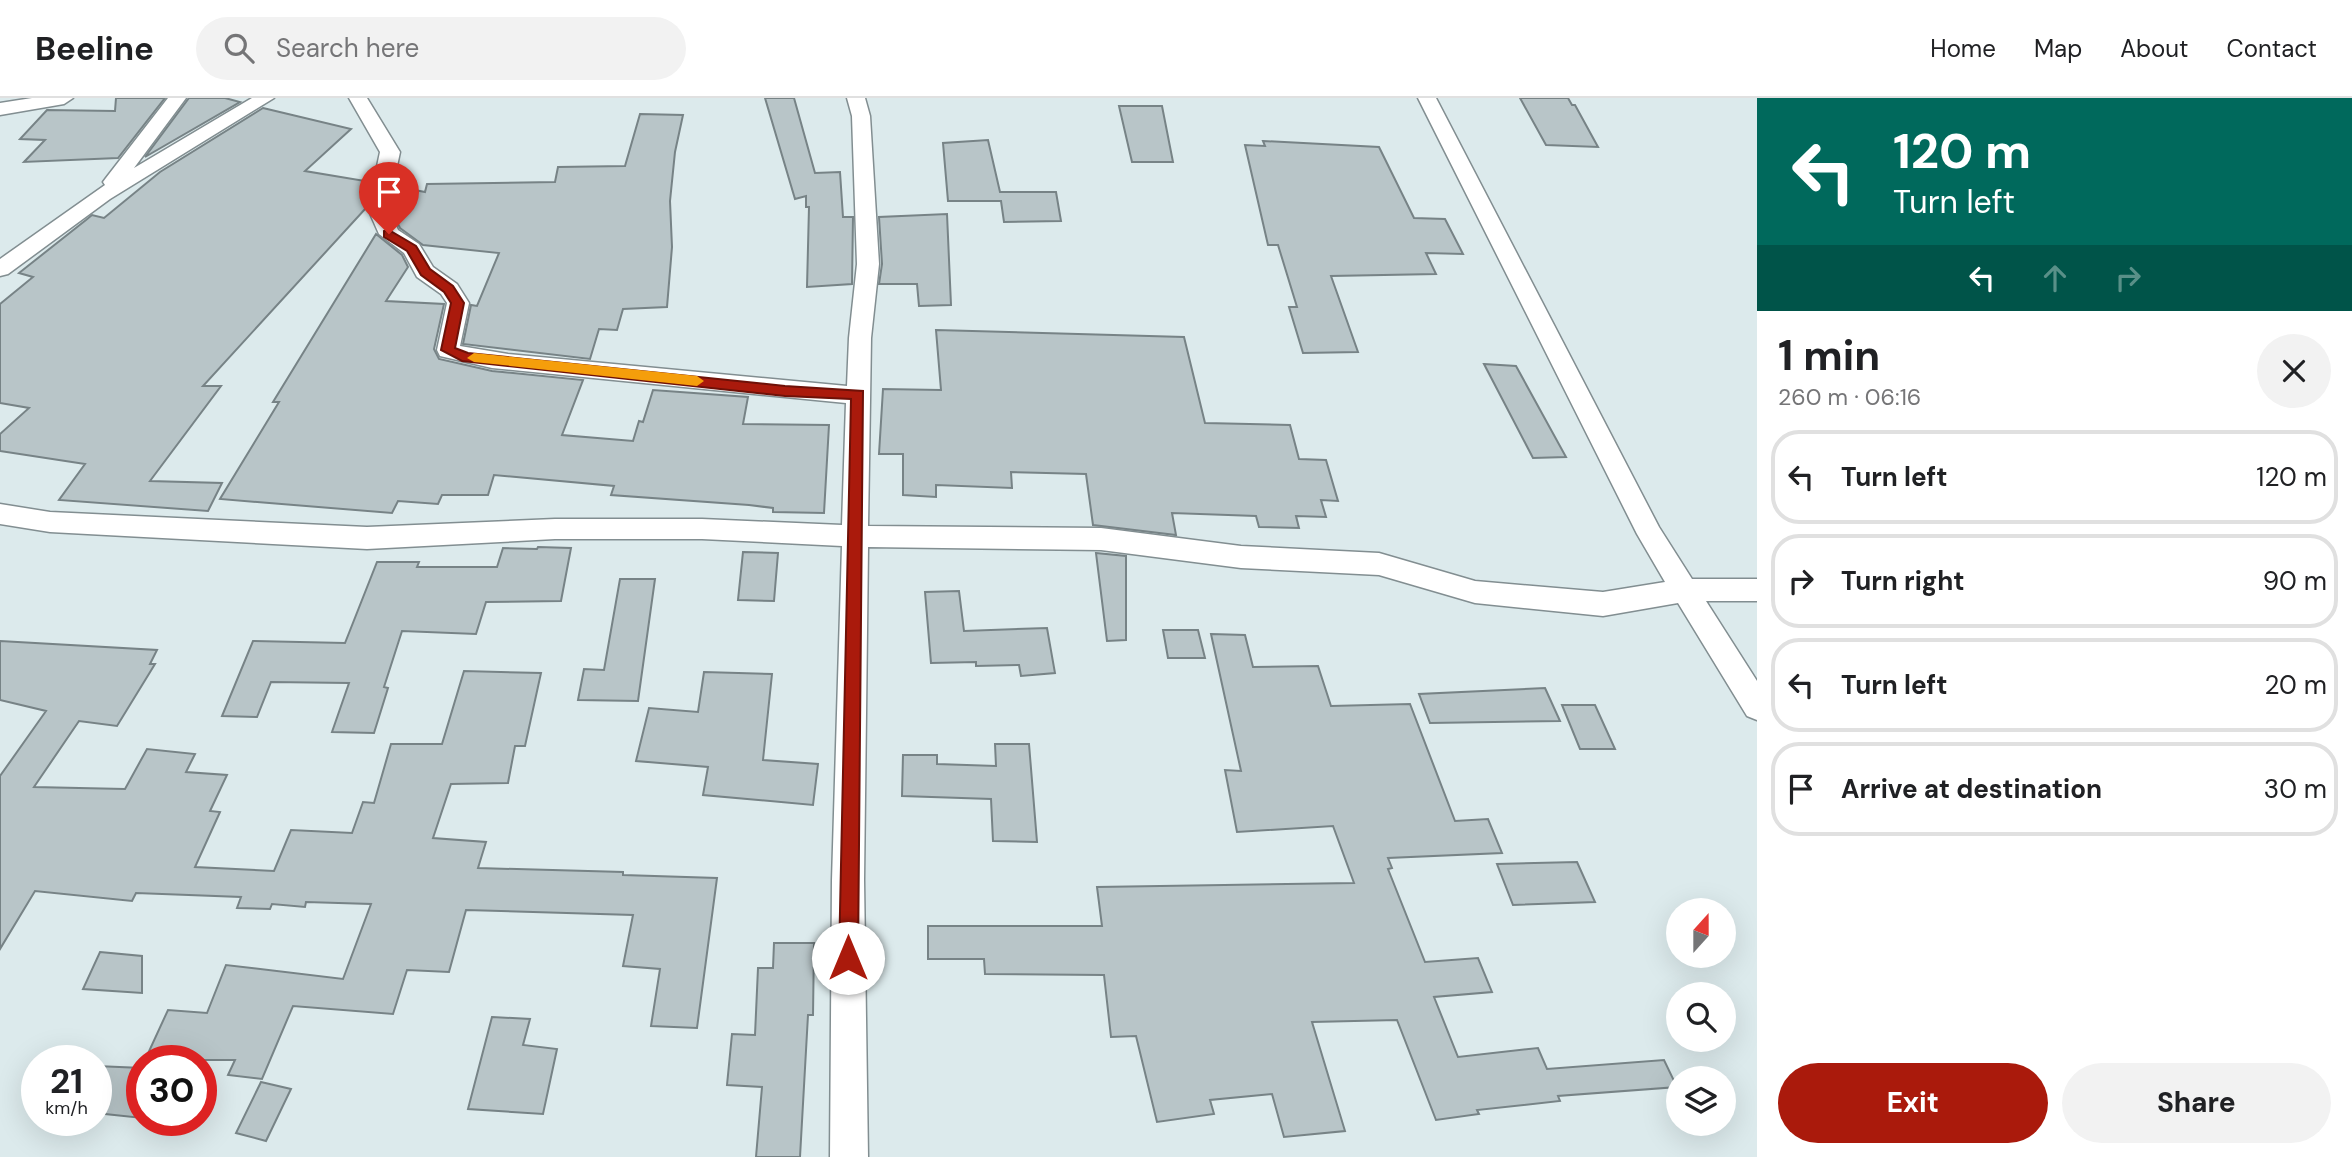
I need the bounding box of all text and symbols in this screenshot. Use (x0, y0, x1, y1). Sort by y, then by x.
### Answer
search box (196, 17, 686, 80)
text: Beeline (35, 27, 154, 70)
icon: search (220, 29, 258, 67)
text: Search here (276, 31, 419, 65)
text: Home (1930, 33, 1996, 64)
text: Map (2034, 33, 2082, 64)
text: About (2120, 33, 2189, 64)
text: Contact (2227, 33, 2317, 64)
text: 120 m (1893, 119, 2031, 183)
icon: left (1778, 126, 1869, 217)
pin (359, 162, 419, 234)
icon: arrive (370, 173, 408, 211)
text: Turn left (1893, 181, 2015, 223)
icon: left (1963, 259, 2001, 297)
icon: ahead (2036, 259, 2074, 297)
icon: right (2109, 259, 2147, 297)
text: 1 min (1778, 328, 1880, 383)
button: close (2257, 334, 2331, 408)
text: 260 m · 06:16 (1778, 382, 1921, 412)
icon: left (1782, 458, 1820, 496)
text: Turn left (1841, 460, 1948, 494)
text: 120 m (2256, 460, 2327, 494)
icon: right (1782, 562, 1820, 600)
text: Turn right (1841, 564, 1965, 598)
text: 90 m (2263, 564, 2327, 598)
icon: left (1782, 666, 1820, 704)
text: Turn left (1841, 668, 1948, 702)
text: 20 m (2264, 668, 2327, 702)
icon: arrive (1782, 770, 1820, 808)
text: Arrive at destination (1841, 772, 2102, 806)
text: 30 m (2264, 772, 2327, 806)
north arrow (1666, 898, 1736, 968)
map controls (1666, 898, 1736, 1136)
position arrow (811, 921, 885, 995)
button: search (1666, 982, 1736, 1052)
speed limit sign: 30 (126, 1045, 217, 1136)
text: 21 (50, 1058, 83, 1104)
button: Exit (1778, 1063, 2048, 1143)
button: Share (2062, 1063, 2331, 1143)
button: layers (1666, 1066, 1736, 1136)
text: km/h (45, 1096, 88, 1120)

